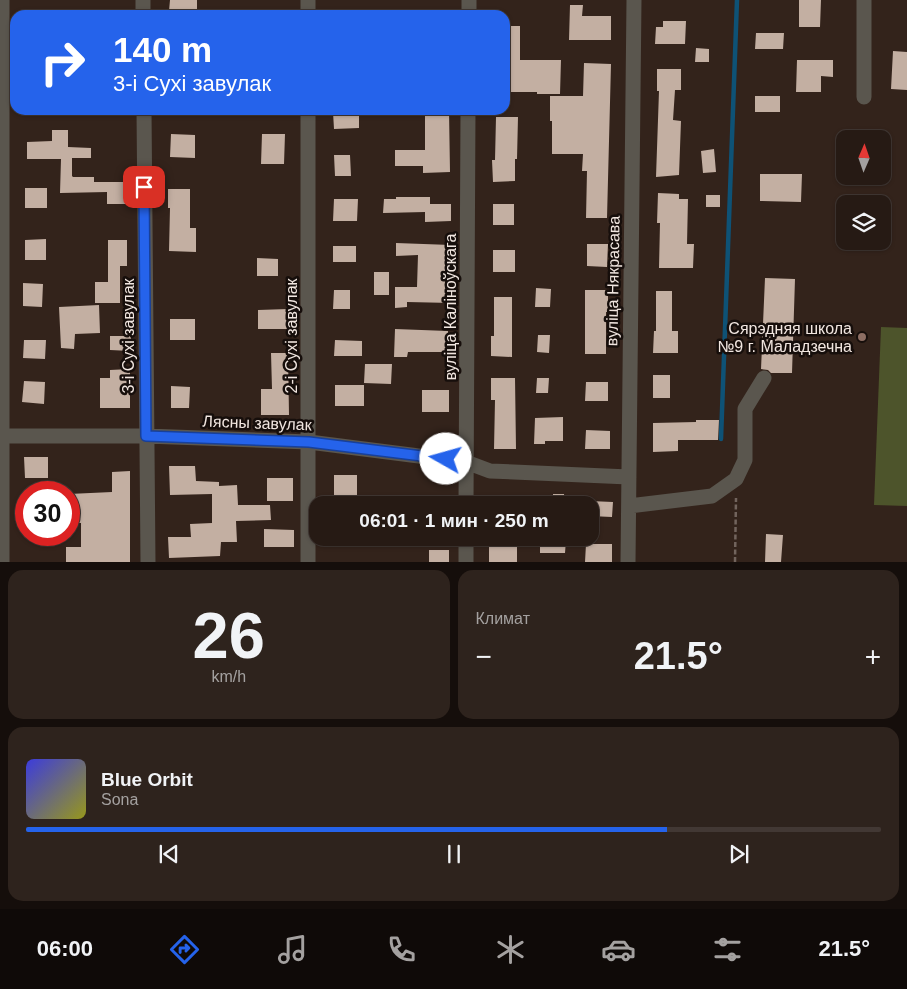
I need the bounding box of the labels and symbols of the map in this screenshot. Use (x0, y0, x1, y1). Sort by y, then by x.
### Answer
north arrow (836, 130, 891, 185)
pin (123, 166, 165, 208)
street label: вуліца Някрасава (603, 216, 623, 346)
street label: вуліца Каліноўскага (442, 234, 459, 380)
street label: 3-і Сухі завулак (120, 277, 137, 394)
street label: 2-і Сухі завулак (283, 277, 300, 394)
place label: Сярэдняя школа №9 г. Маладзечна (717, 320, 852, 355)
marker: Сярэдняя школа №9 г. Маладзечна (856, 331, 868, 343)
street label: Лясны завулак (202, 413, 313, 433)
position arrow (419, 432, 471, 484)
speed limit sign: 30 (15, 481, 80, 546)

